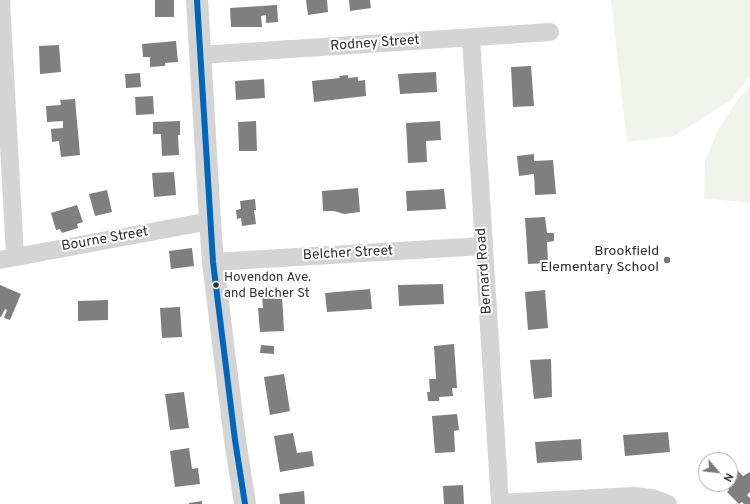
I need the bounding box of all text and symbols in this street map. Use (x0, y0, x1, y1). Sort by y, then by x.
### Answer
street label: Rodney Street (330, 33, 420, 55)
street label: Bourne Street (60, 224, 150, 256)
street label: Bernard Road (474, 227, 496, 315)
street label: Belcher Street (302, 243, 394, 265)
place label: Brookfield Elementary School (540, 244, 659, 276)
marker: Brookfield Elementary School (662, 255, 672, 265)
place label: Hovendon Ave. and Belcher St (224, 270, 311, 301)
marker: Hovendon Ave. and Belcher St (211, 280, 221, 290)
north arrow (698, 452, 738, 492)
text: N (720, 470, 736, 484)

